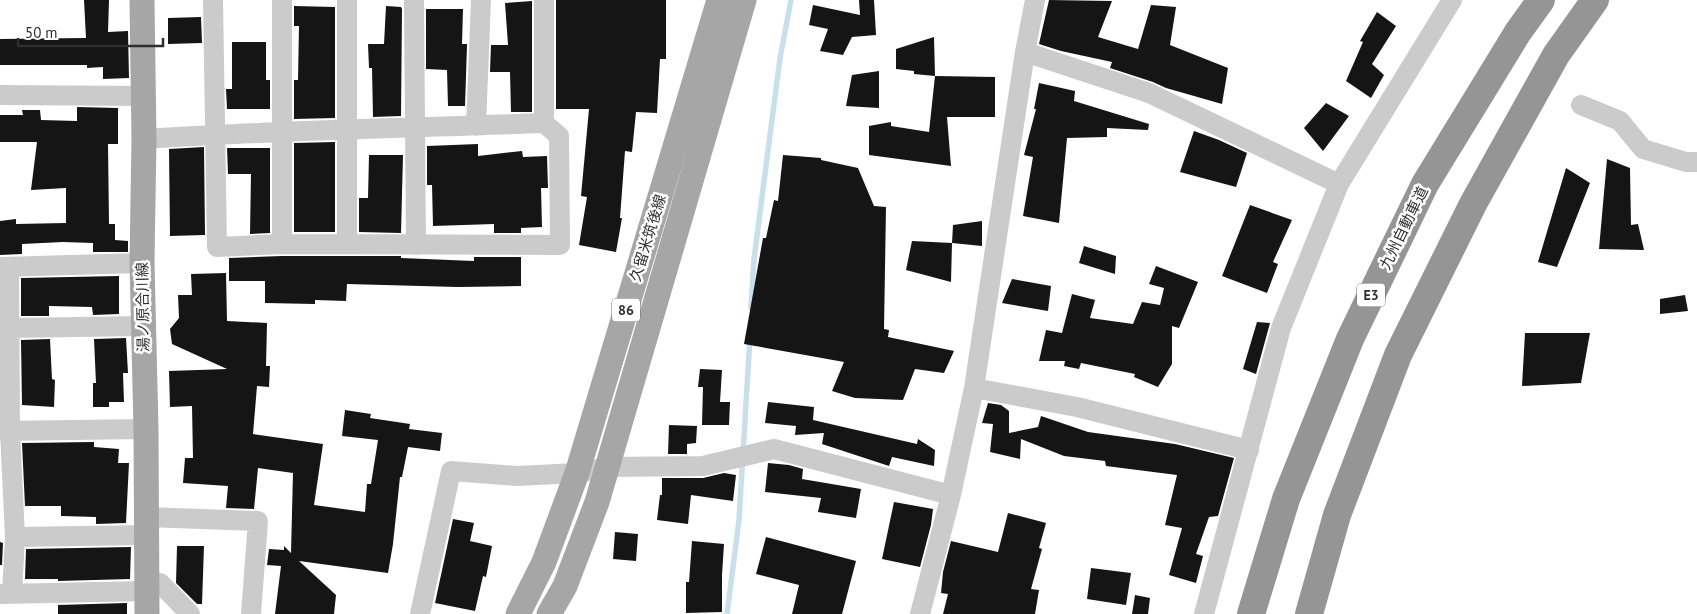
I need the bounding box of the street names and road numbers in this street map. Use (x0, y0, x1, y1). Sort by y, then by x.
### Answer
street label: 九州自動車道 (1375, 183, 1432, 272)
street label: 久留米筑後線 (625, 192, 670, 284)
street label: 湯ノ原合川線 (132, 262, 153, 352)
road number: E3 (1357, 284, 1385, 306)
road number: 86 (612, 298, 640, 322)

